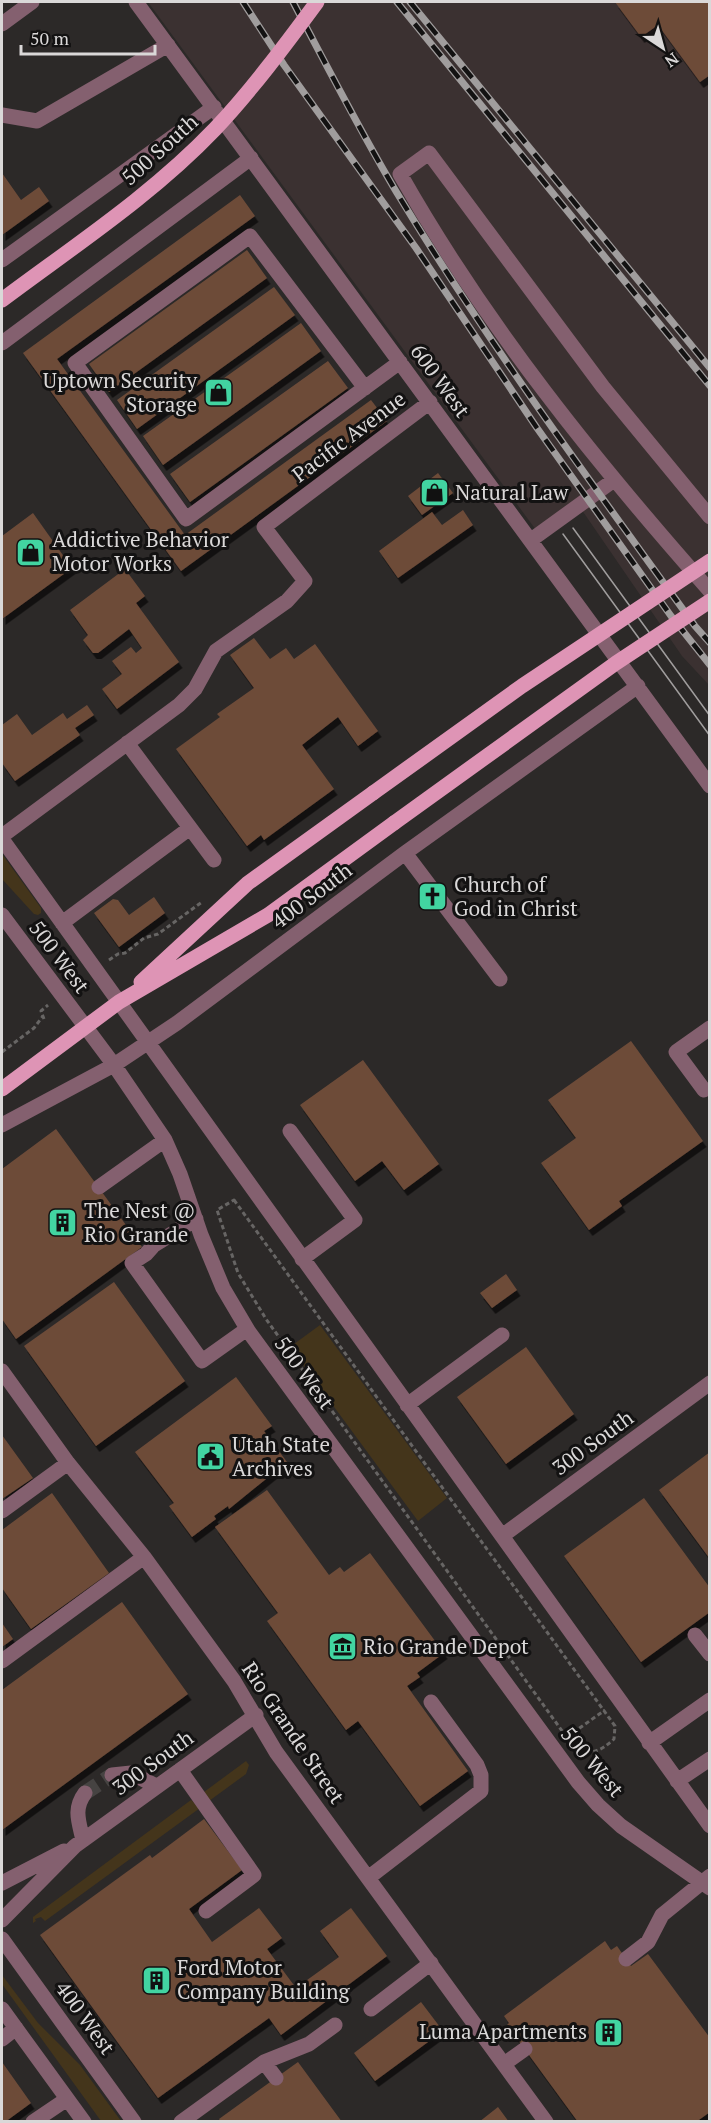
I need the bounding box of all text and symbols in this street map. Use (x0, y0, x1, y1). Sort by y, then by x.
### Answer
scale bar (21, 18, 154, 56)
north arrow (633, 18, 693, 78)
text: 50 m (30, 26, 70, 50)
text: N (660, 48, 683, 73)
street label: 500 South (115, 107, 204, 191)
street label: 600 West (405, 338, 477, 423)
place label: Uptown Security Storage (43, 366, 197, 418)
shop icon: Uptown Security Storage (202, 377, 234, 409)
street label: Pacific Avenue (286, 384, 411, 488)
shop icon: Natural Law (418, 477, 450, 509)
place label: Natural Law (455, 478, 569, 506)
place label: Addictive Behavior Motor Works (52, 525, 229, 577)
shop icon: Addictive Behavior Motor Works (15, 536, 47, 568)
street label: 400 South (266, 856, 357, 935)
place label: Church of God in Christ (454, 870, 578, 922)
church icon: Church of God in Christ (417, 881, 449, 913)
street label: 500 West (23, 914, 96, 999)
place label: The Nest @ Rio Grande (84, 1196, 195, 1248)
building icon: The Nest @ Rio Grande (47, 1207, 79, 1239)
street label: 500 West (269, 1330, 341, 1415)
street label: 300 South (546, 1403, 639, 1481)
place label: Utah State Archives (232, 1430, 330, 1482)
public building icon: Utah State Archives (195, 1441, 227, 1473)
museum icon: Rio Grande Depot (326, 1631, 358, 1663)
place label: Rio Grande Depot (363, 1632, 529, 1660)
street label: Rio Grande Street (236, 1656, 352, 1809)
street label: 500 West (555, 1720, 631, 1803)
street label: 300 South (106, 1723, 199, 1801)
place label: Ford Motor Company Building (177, 1953, 350, 2005)
building icon: Ford Motor Company Building (140, 1964, 172, 1996)
street label: 400 West (50, 1975, 122, 2060)
building icon: Luma Apartments (592, 2016, 624, 2048)
place label: Luma Apartments (419, 2017, 587, 2045)

